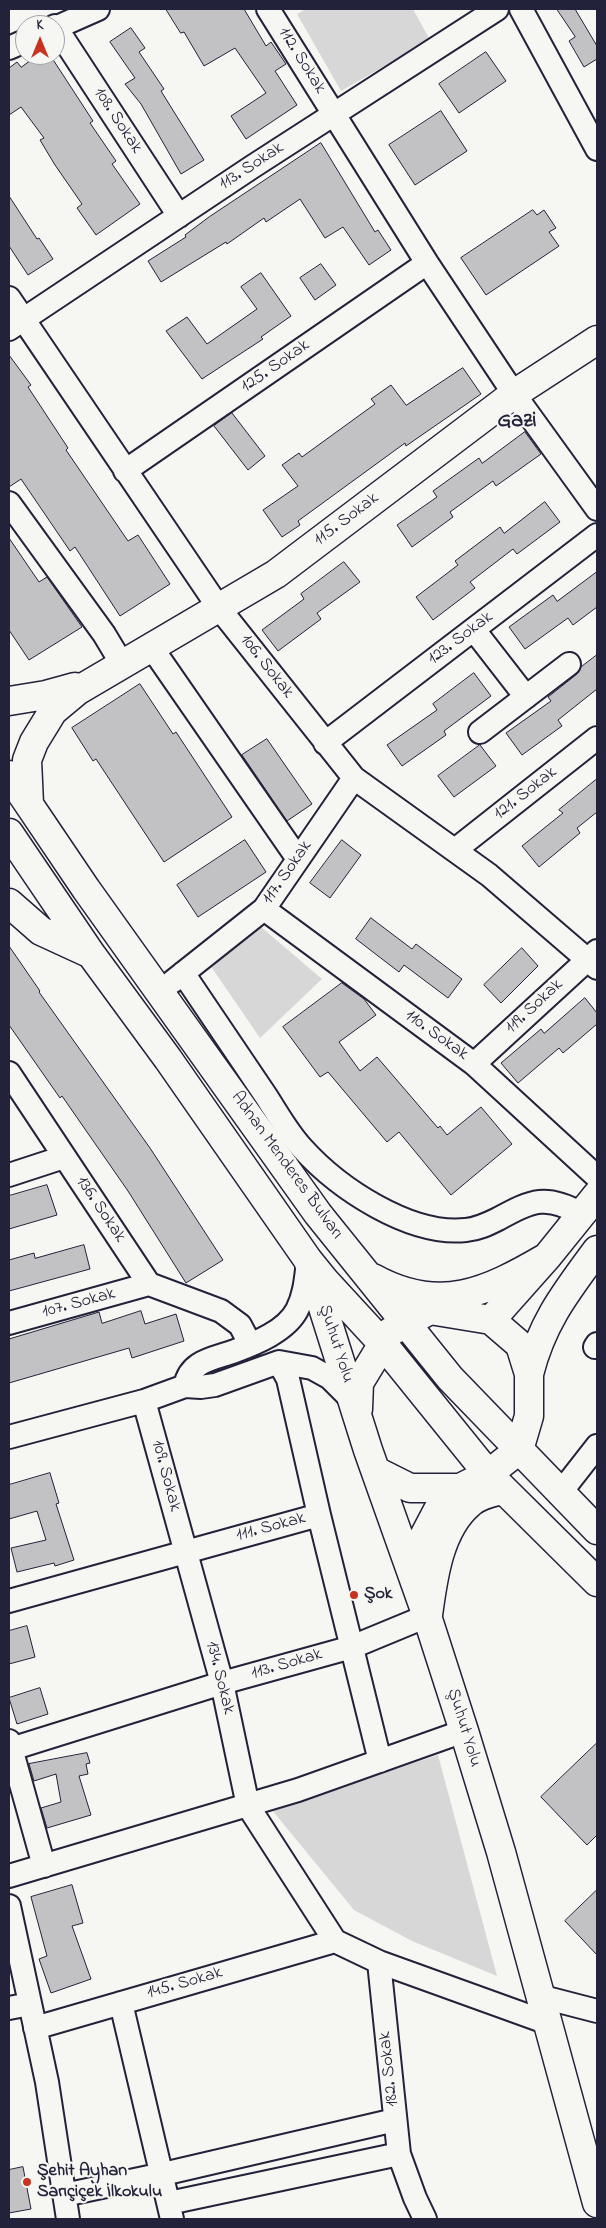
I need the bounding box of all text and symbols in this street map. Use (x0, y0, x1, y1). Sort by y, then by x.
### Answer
north arrow (15, 15, 65, 65)
text: K (37, 15, 43, 36)
street label: 112. Sokak (272, 24, 330, 98)
street label: 108. Sokak (88, 84, 146, 158)
street label: 113. Sokak (216, 138, 288, 196)
street label: 125. Sokak (237, 335, 315, 399)
district label: Gazi (498, 409, 536, 435)
street label: 115. Sokak (310, 489, 384, 551)
street label: 123. Sokak (424, 607, 498, 671)
street label: 106. Sokak (234, 631, 298, 703)
street label: 121. Sokak (490, 763, 562, 825)
street label: 117. Sokak (258, 837, 318, 909)
street label: 119. Sokak (502, 975, 568, 1039)
street label: 110. Sokak (400, 1006, 472, 1066)
street label: Adnan Menderes Bulvarı (225, 1088, 347, 1244)
street label: 136. Sokak (70, 1173, 130, 1247)
street label: 107. Sokak (40, 1284, 118, 1324)
street label: Şuhut Yolu (312, 1302, 358, 1386)
street label: 109. Sokak (145, 1438, 185, 1514)
street label: 111. Sokak (234, 1508, 308, 1548)
place label: Şok (364, 1584, 392, 1606)
marker: Şok (348, 1589, 360, 1601)
street label: 134. Sokak (199, 1639, 239, 1717)
street label: 113. Sokak (249, 1645, 325, 1685)
street label: Şuhut Yolu (441, 1686, 485, 1770)
street label: 145. Sokak (145, 1963, 225, 2005)
street label: 182. Sokak (375, 2030, 405, 2108)
place label: Şehit Ayhan Sarıçiçek İlkokulu (37, 2161, 162, 2204)
marker: Şehit Ayhan Sarıçiçek İlkokulu (21, 2176, 33, 2188)

